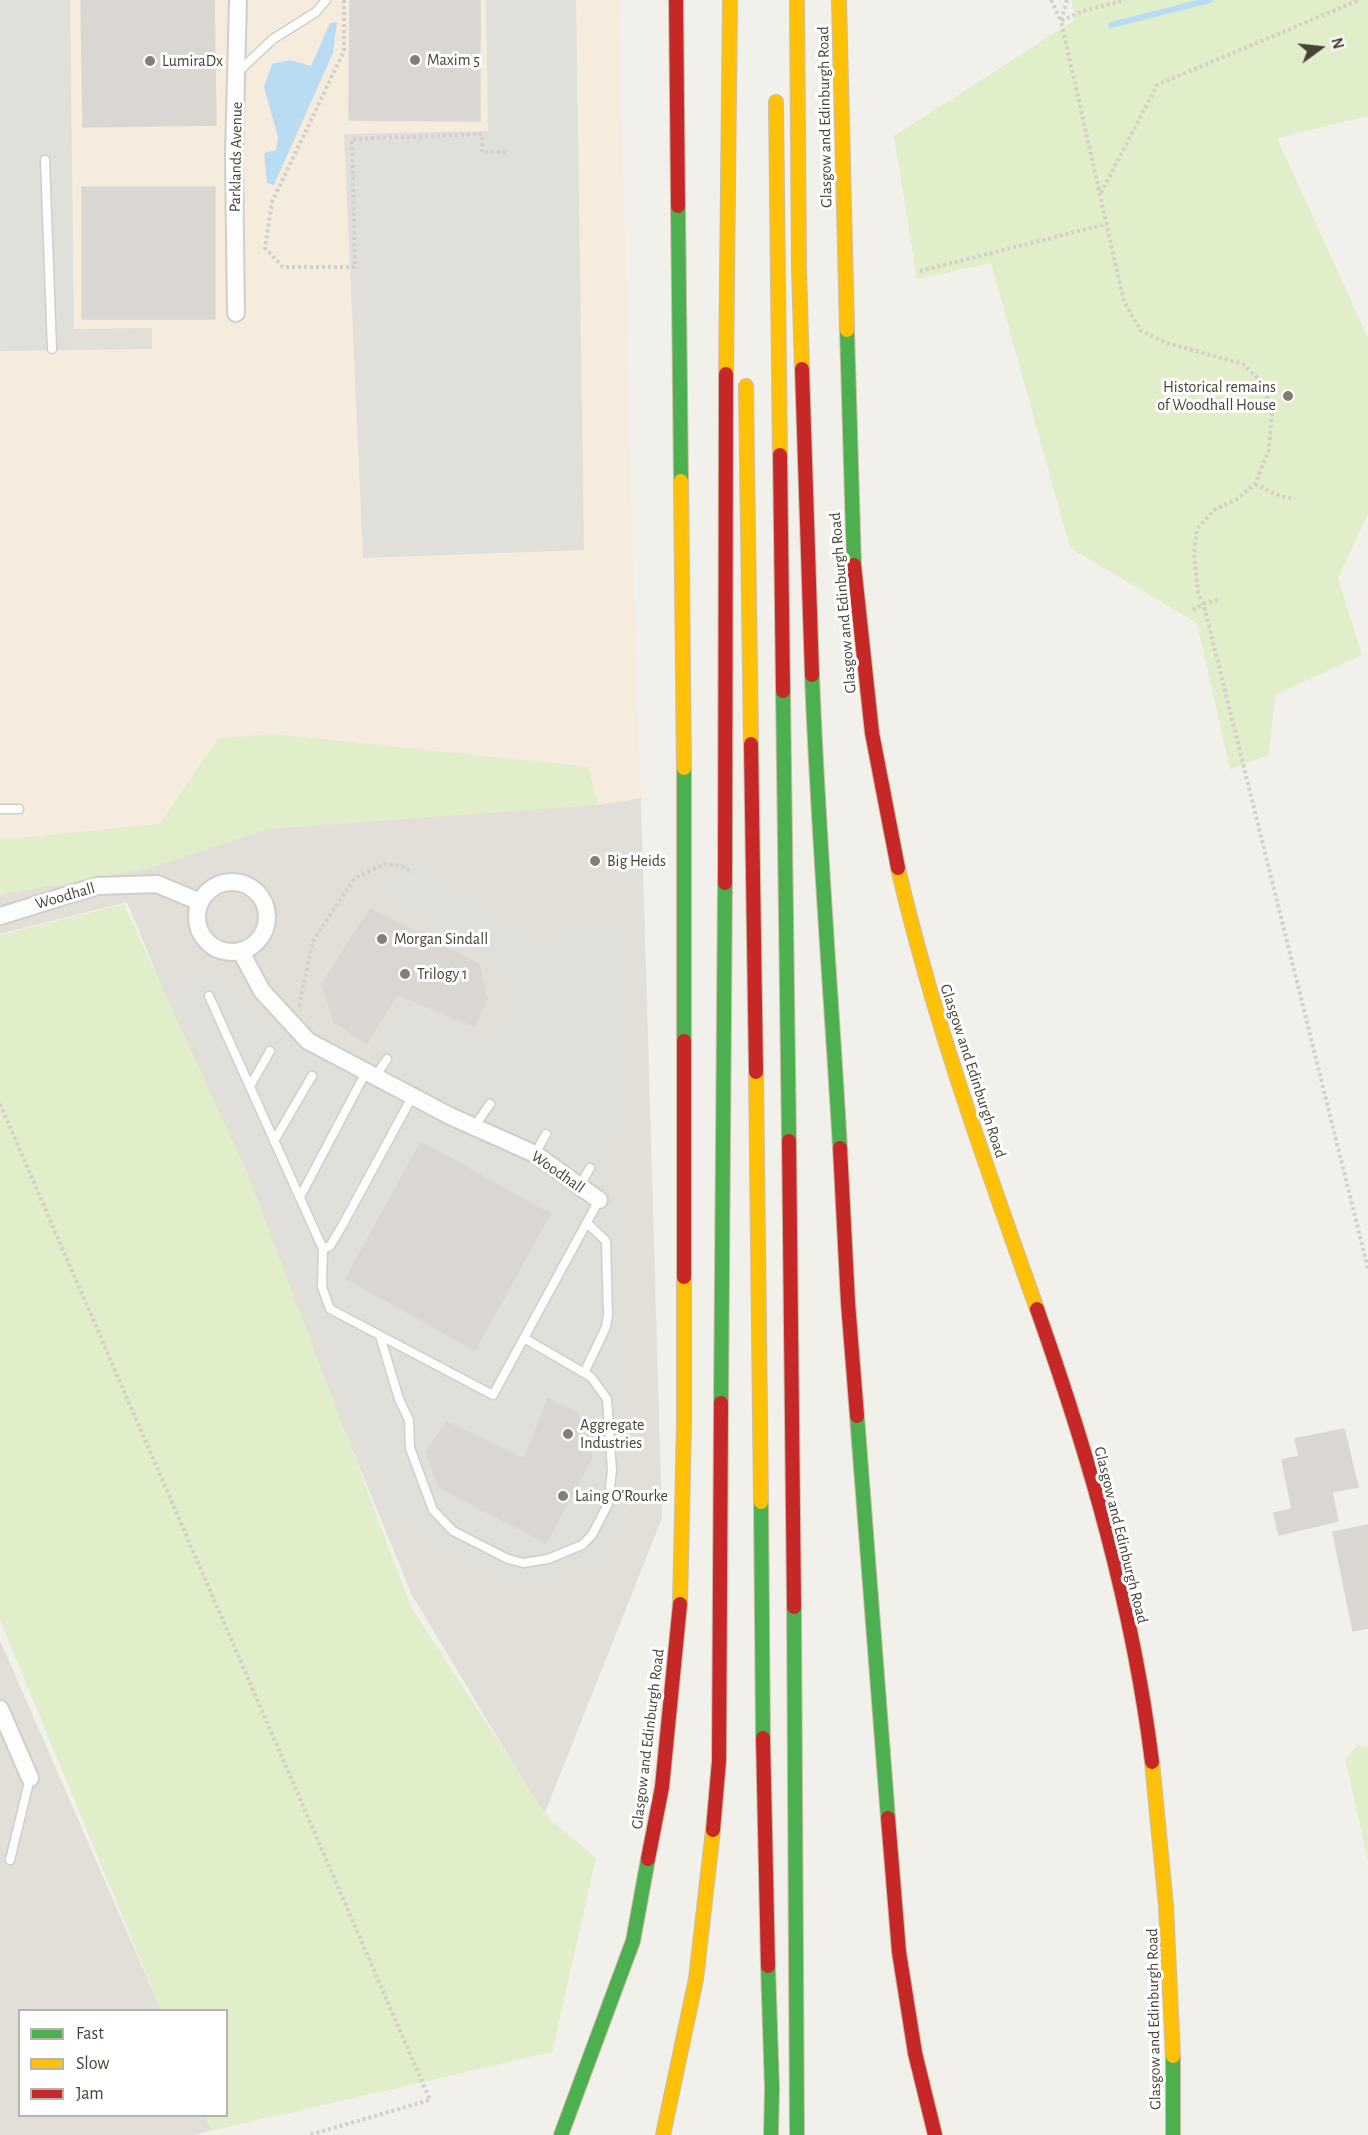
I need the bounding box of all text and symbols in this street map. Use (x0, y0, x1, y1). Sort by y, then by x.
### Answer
north arrow (1290, 18, 1350, 78)
street label: Glasgow and Edinburgh Road (814, 26, 836, 208)
text: N (1328, 36, 1347, 51)
place label: Maxim 5 (427, 50, 480, 70)
place label: LumiraDx (162, 51, 223, 71)
marker: Maxim 5 (408, 53, 422, 67)
marker: LumiraDx (143, 54, 157, 68)
street label: Parklands Avenue (225, 102, 247, 212)
place label: Historical remains of Woodhall House (1157, 377, 1276, 415)
marker: Historical remains of Woodhall House (1281, 389, 1295, 403)
street label: Glasgow and Edinburgh Road (826, 512, 860, 694)
place label: Big Heids (607, 851, 666, 871)
marker: Big Heids (588, 854, 602, 868)
street label: Woodhall (33, 878, 97, 914)
place label: Morgan Sindall (394, 929, 488, 949)
marker: Morgan Sindall (375, 932, 389, 946)
place label: Trilogy 1 (417, 964, 467, 984)
marker: Trilogy 1 (398, 967, 412, 981)
street label: Glasgow and Edinburgh Road (936, 982, 1010, 1160)
street label: Woodhall (527, 1147, 589, 1197)
place label: Aggregate Industries (580, 1415, 644, 1453)
marker: Aggregate Industries (561, 1427, 575, 1441)
street label: Glasgow and Edinburgh Road (1090, 1445, 1152, 1625)
place label: Laing O'Rourke (575, 1486, 668, 1506)
marker: Laing O'Rourke (556, 1489, 570, 1503)
street label: Glasgow and Edinburgh Road (627, 1648, 669, 1830)
street label: Glasgow and Edinburgh Road (1143, 1928, 1165, 2110)
legend (18, 2009, 228, 2117)
text: Fast (76, 2025, 104, 2043)
text: Slow (76, 2055, 109, 2073)
text: Jam (76, 2085, 104, 2103)

